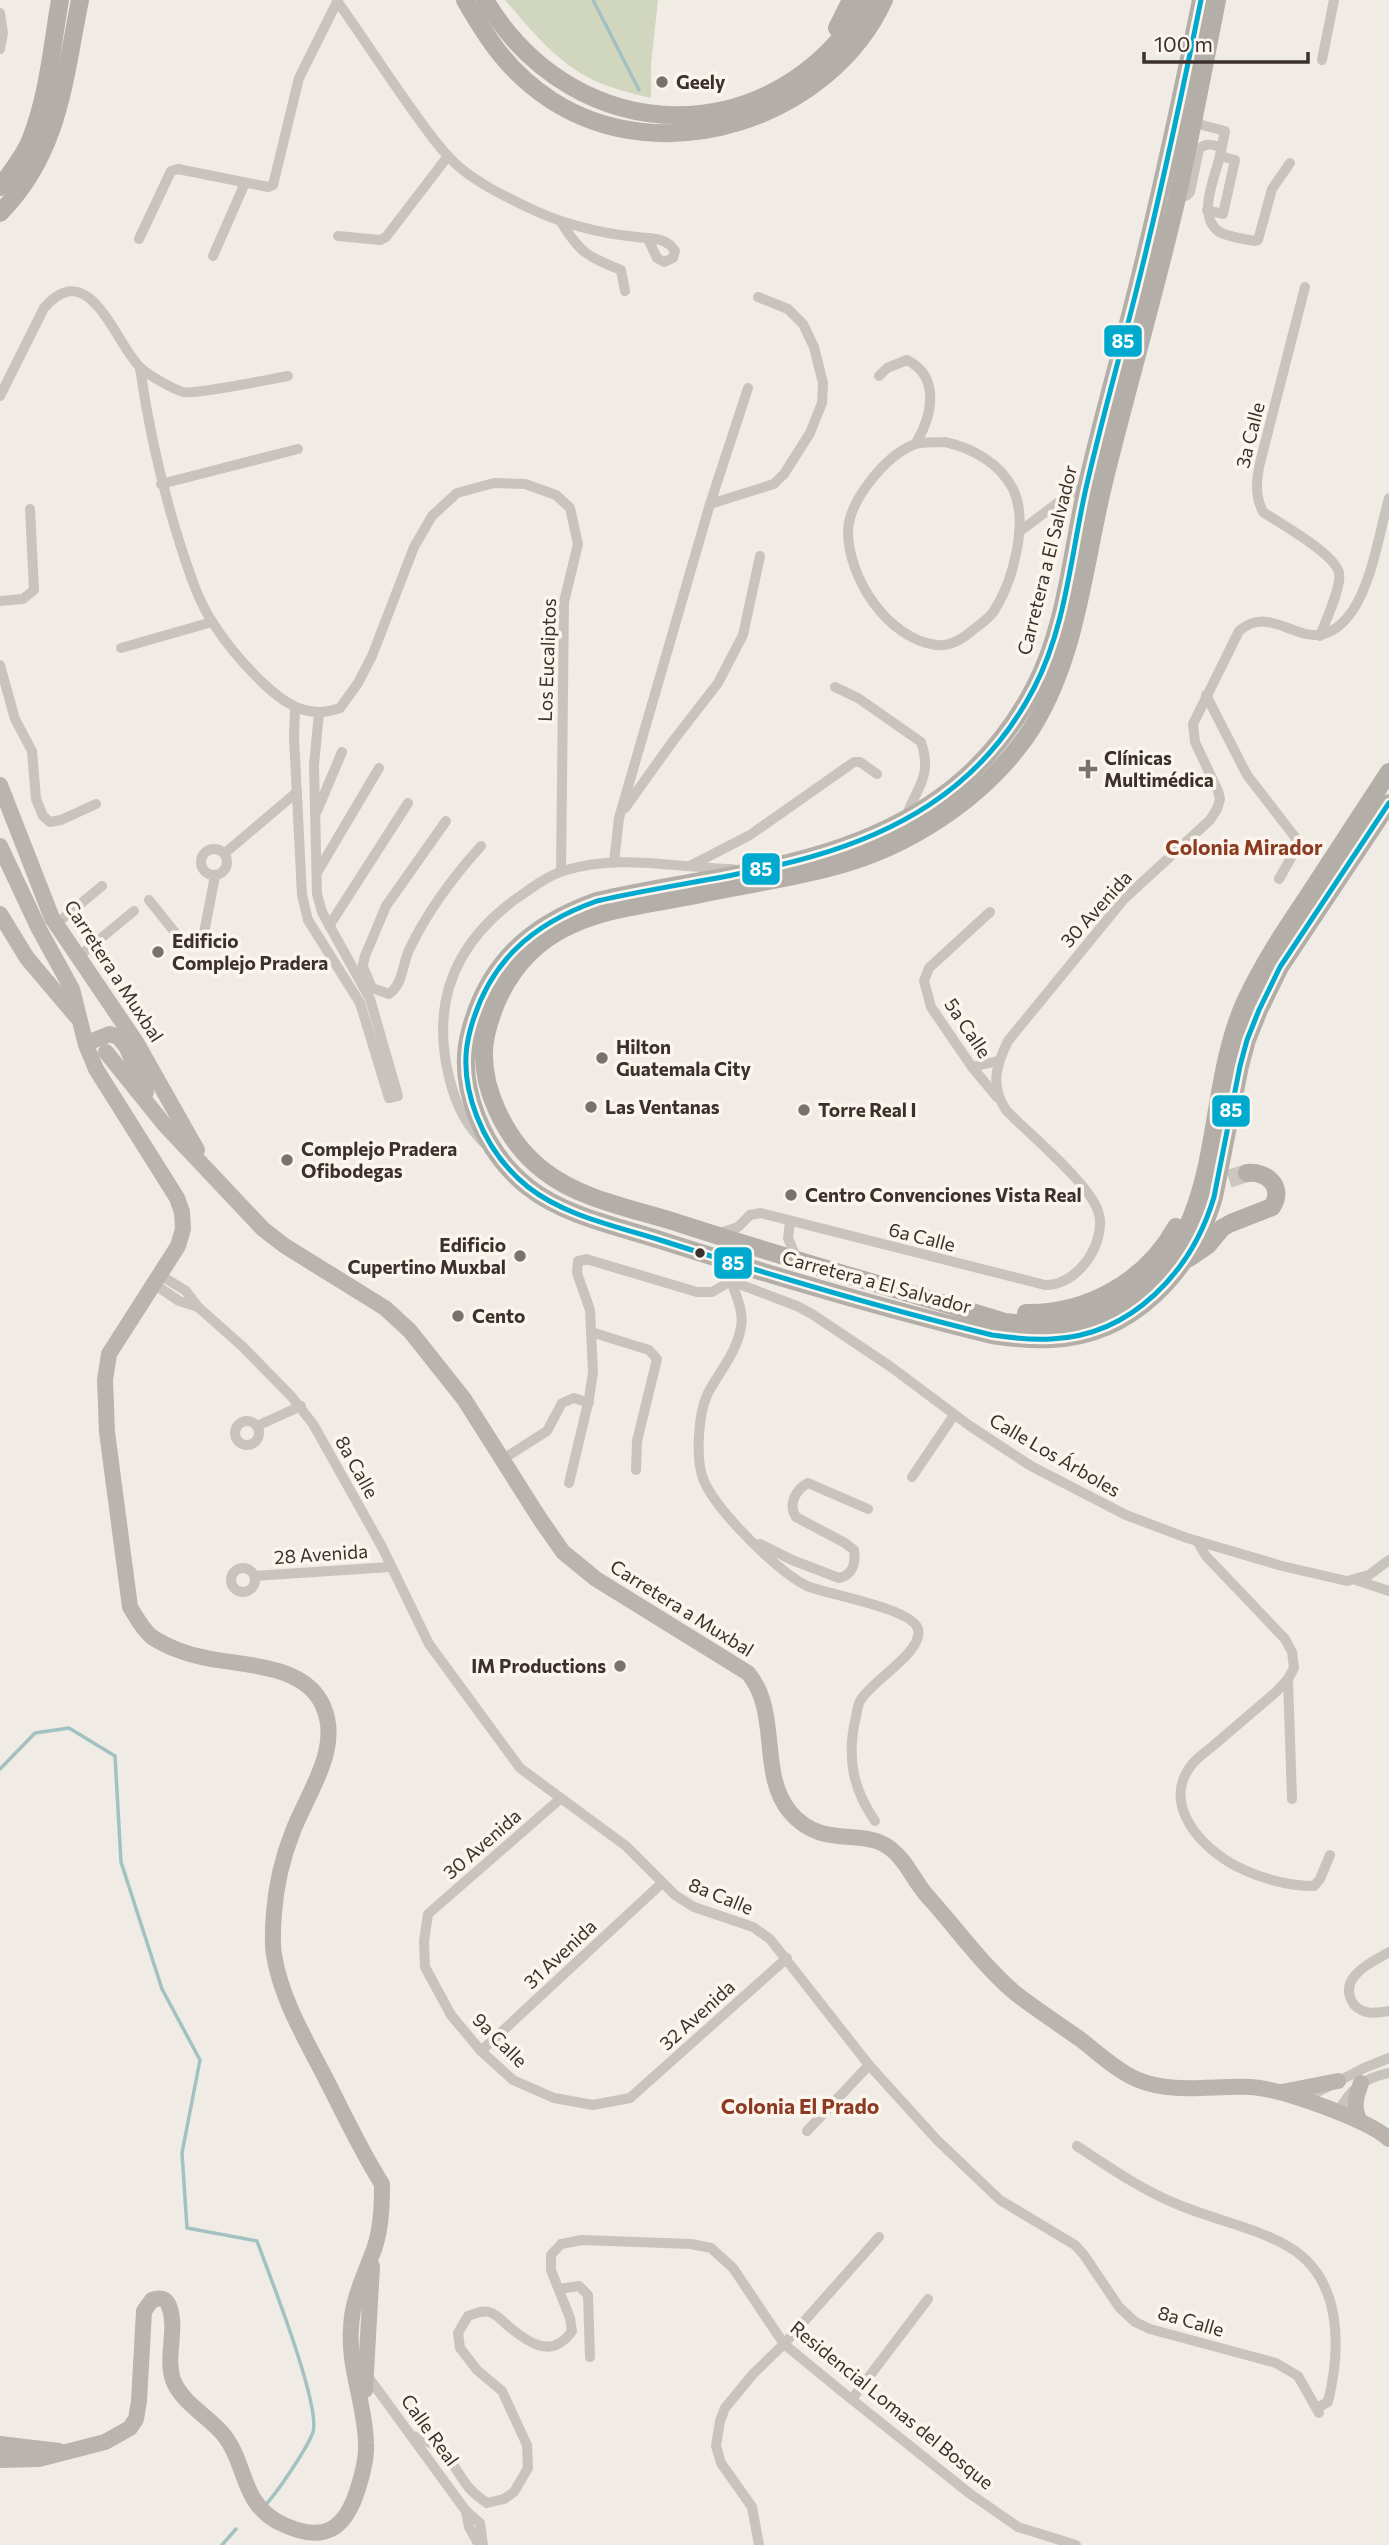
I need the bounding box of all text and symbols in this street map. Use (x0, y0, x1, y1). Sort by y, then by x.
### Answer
scale bar (1144, 21, 1308, 65)
text: 100 m (1154, 31, 1213, 56)
place label: Geely (676, 70, 726, 93)
marker: Geely (654, 74, 670, 90)
line badge: 85 (1103, 324, 1143, 358)
text: 85 (1112, 329, 1134, 352)
street label: 3a Calle (1230, 400, 1269, 470)
street label: Carretera a El Salvador (1012, 462, 1081, 657)
street label: Los Eucaliptos (533, 598, 560, 722)
place label: Clínicas Multimédica (1104, 746, 1214, 791)
marker: Clínicas Multimédica (1078, 759, 1098, 779)
district label: Colonia Mirador (1165, 834, 1323, 859)
line badge: 85 (741, 852, 781, 886)
text: 85 (750, 857, 772, 880)
street label: 30 Avenida (1055, 866, 1136, 952)
street label: Carretera a Muxbal (60, 895, 169, 1046)
place label: Edificio Complejo Pradera (172, 929, 328, 974)
marker: Edificio Complejo Pradera (150, 944, 166, 960)
street label: 5a Calle (940, 993, 997, 1062)
place label: Hilton Guatemala City (616, 1035, 751, 1080)
marker: Hilton Guatemala City (594, 1050, 610, 1066)
line badge: 85 (1211, 1094, 1251, 1128)
place label: Las Ventanas (605, 1095, 720, 1118)
place label: Torre Real I (818, 1098, 917, 1121)
text: 85 (1220, 1098, 1242, 1121)
marker: Las Ventanas (583, 1099, 599, 1115)
marker: Torre Real I (796, 1102, 812, 1118)
place label: Complejo Pradera Ofibodegas (301, 1137, 457, 1182)
marker: Complejo Pradera Ofibodegas (279, 1152, 295, 1168)
place label: Centro Convenciones Vista Real (805, 1183, 1082, 1206)
marker: Centro Convenciones Vista Real (783, 1187, 799, 1203)
street label: 6a Calle (886, 1217, 958, 1256)
place label: Edificio Cupertino Muxbal (348, 1233, 506, 1278)
street label: Carretera a El Salvador (780, 1245, 975, 1318)
unlabelled marker (693, 1246, 707, 1260)
line badge: 85 (713, 1246, 753, 1280)
marker: Edificio Cupertino Muxbal (512, 1248, 528, 1264)
text: 85 (722, 1251, 744, 1274)
place label: Cento (472, 1304, 525, 1327)
marker: Cento (450, 1308, 466, 1324)
street label: Calle Los Árboles (986, 1408, 1125, 1501)
street label: 8a Calle (331, 1432, 384, 1502)
street label: 28 Avenida (273, 1539, 369, 1568)
street label: Carretera a Muxbal (606, 1554, 758, 1661)
place label: IM Productions (471, 1654, 606, 1677)
marker: IM Productions (612, 1658, 628, 1674)
street label: 30 Avenida (438, 1804, 525, 1884)
street label: 8a Calle (685, 1872, 757, 1919)
street label: 31 Avenida (518, 1914, 601, 1993)
street label: 32 Avenida (654, 1975, 739, 2054)
street label: 9a Calle (468, 2008, 532, 2072)
district label: Colonia El Prado (721, 2093, 879, 2118)
street label: 8a Calle (1155, 2300, 1227, 2341)
street label: Residencial Lomas del Bosque (786, 2316, 998, 2494)
street label: Calle Real (397, 2389, 464, 2470)

